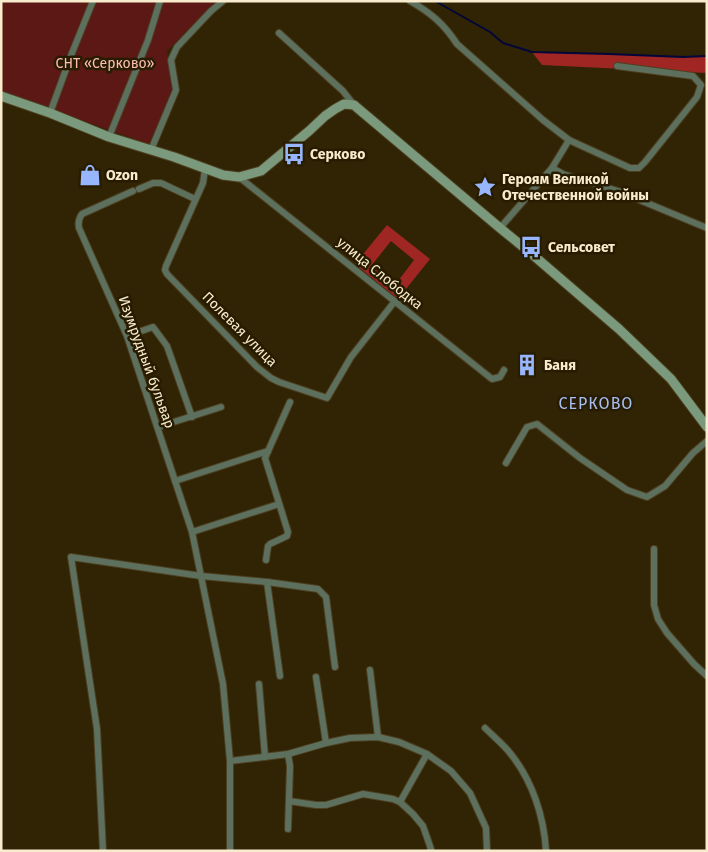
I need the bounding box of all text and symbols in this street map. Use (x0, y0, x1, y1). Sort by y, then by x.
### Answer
park label: СНТ «Серково» (56, 55, 154, 72)
bus stop icon: Серково (281, 141, 307, 167)
place label: Серково (310, 146, 365, 163)
shop icon: Ozon (77, 162, 103, 188)
place label: Ozon (106, 167, 138, 184)
place label: Героям Великой Отечественной войны (502, 171, 649, 204)
place icon: Героям Великой Отечественной войны (472, 174, 498, 200)
street label: улица Слободка (333, 234, 426, 313)
bus stop icon: Сельсовет (518, 234, 544, 260)
place label: Сельсовет (548, 239, 615, 256)
street label: Полевая улица (199, 288, 281, 370)
street label: Изумрудный бульвар (115, 294, 178, 431)
building icon: Баня (514, 352, 540, 378)
place label: Баня (544, 357, 576, 374)
district label: СЕРКОВО (559, 394, 633, 413)

